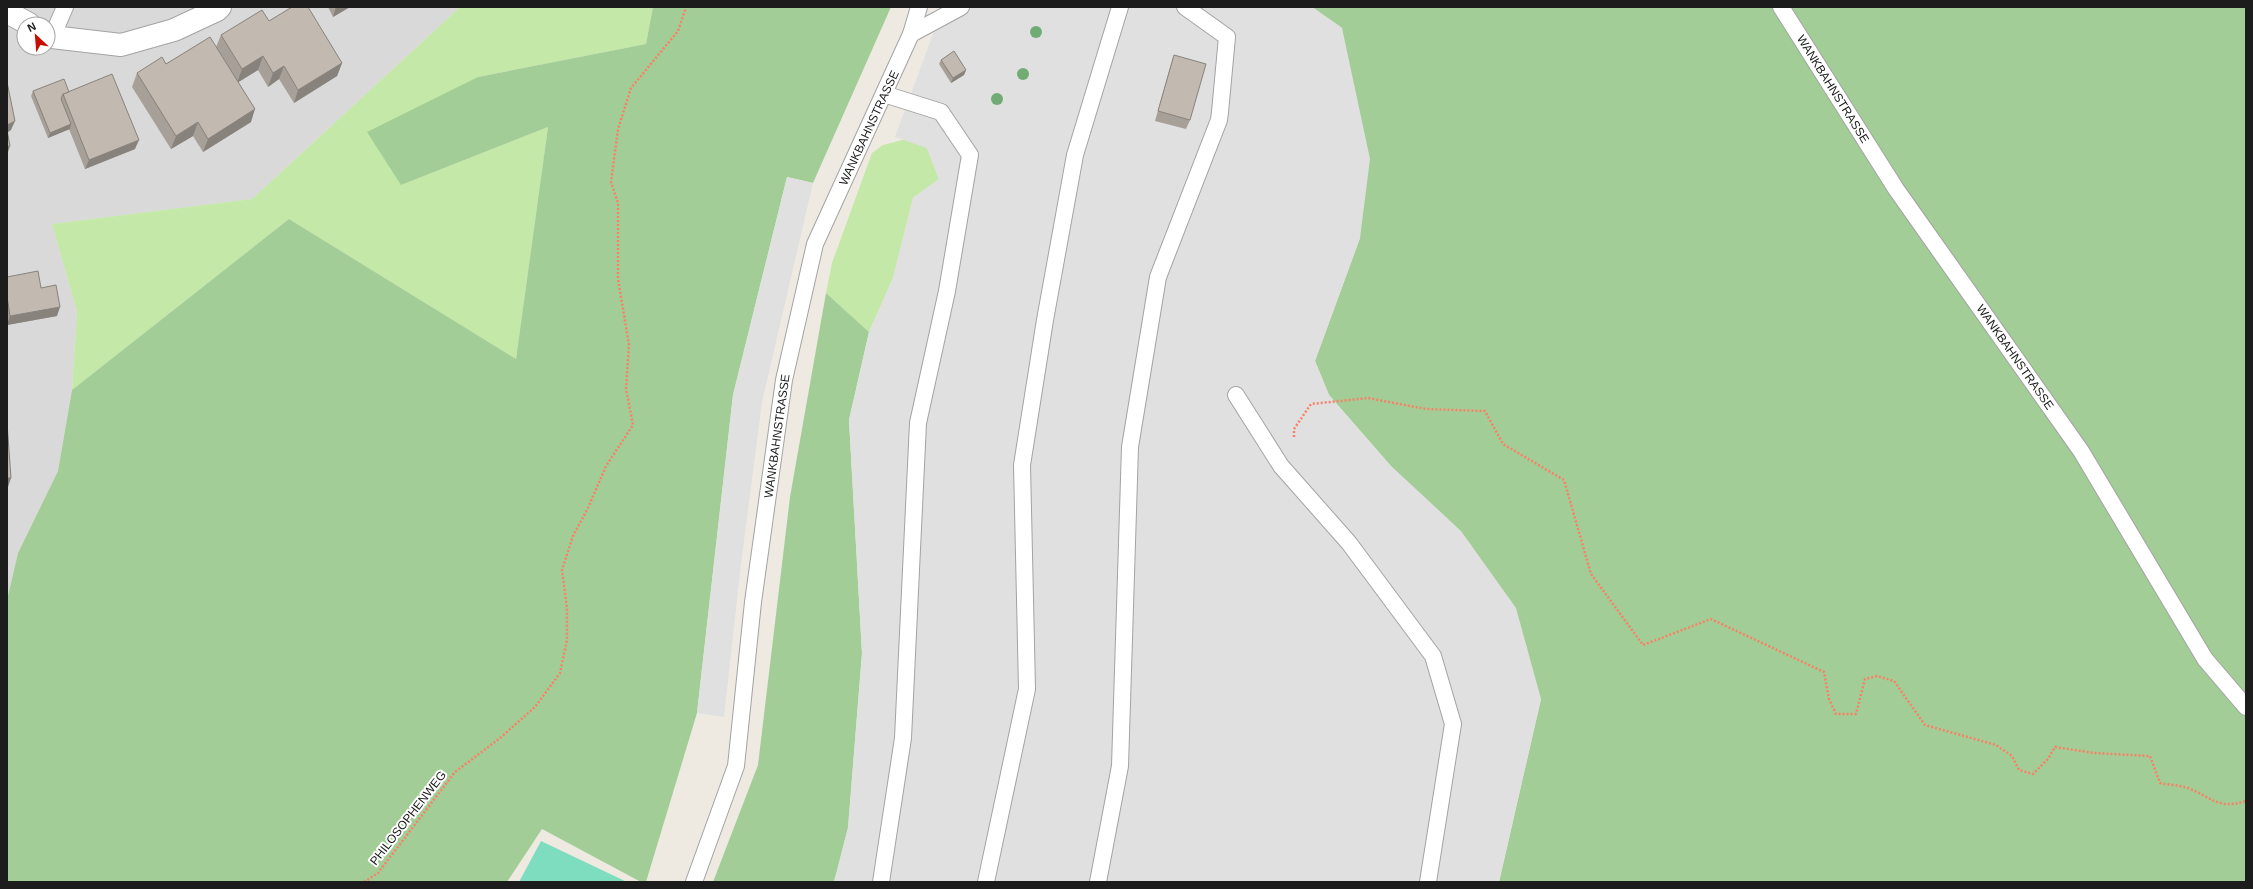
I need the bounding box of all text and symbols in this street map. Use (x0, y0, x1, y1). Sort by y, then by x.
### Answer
north arrow (16, 16, 56, 56)
text: N (25, 20, 38, 34)
street label: WANKBAHNSTRASSE (1794, 32, 1872, 146)
street label: WANKBAHNSTRASSE (836, 68, 902, 188)
street label: WANKBAHNSTRASSE (1973, 302, 2057, 412)
street label: WANKBAHNSTRASSE (761, 373, 793, 499)
street label: PHILOSOPHENWEG (367, 768, 449, 868)

